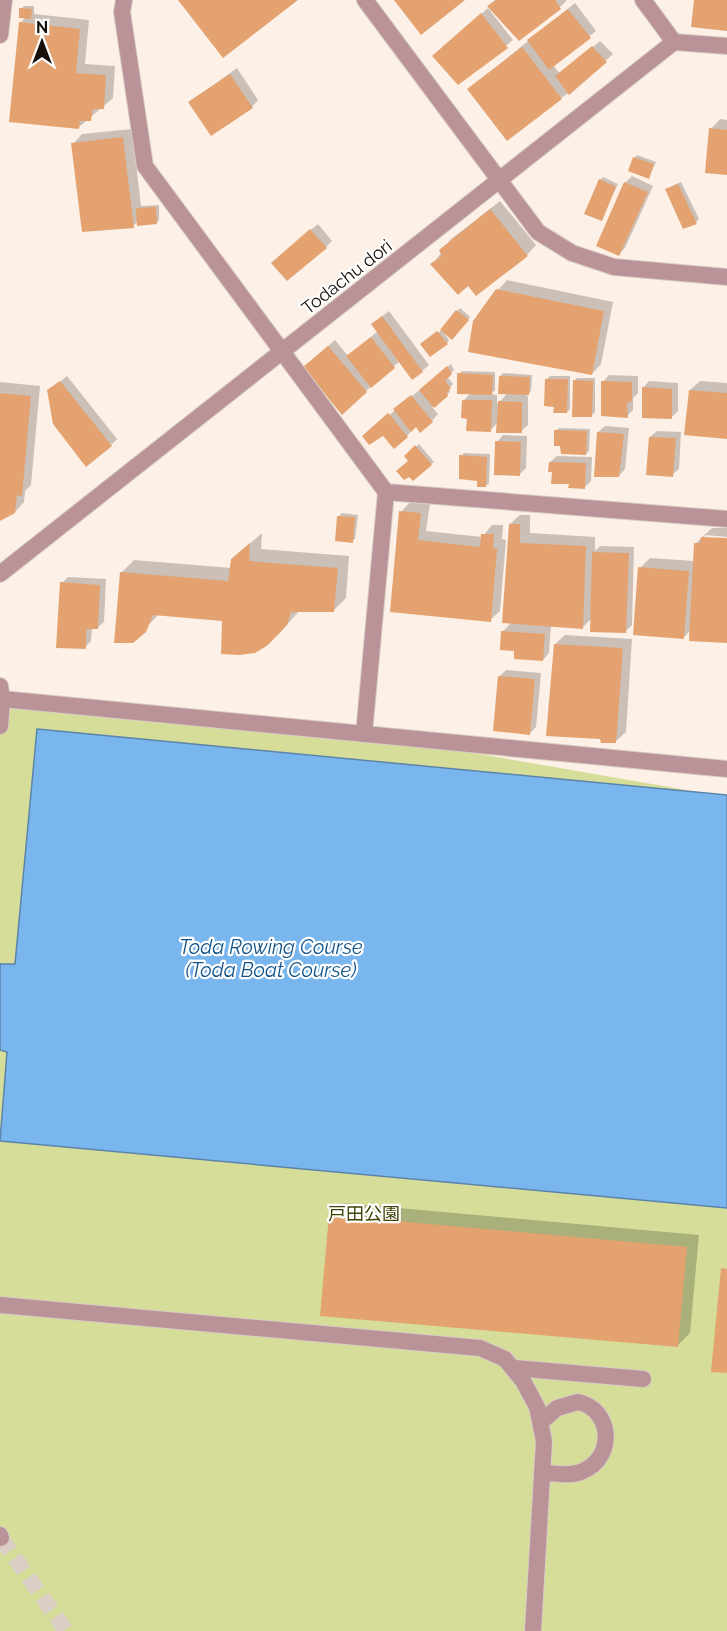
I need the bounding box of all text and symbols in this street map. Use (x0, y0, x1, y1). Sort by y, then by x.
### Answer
north arrow (12, 12, 72, 72)
text: N (36, 18, 48, 37)
street label: Todachu dori (297, 235, 396, 318)
water label: Toda Rowing Course (Toda Boat Course) (179, 935, 363, 982)
park label: 戸田公園 (328, 1203, 400, 1224)

